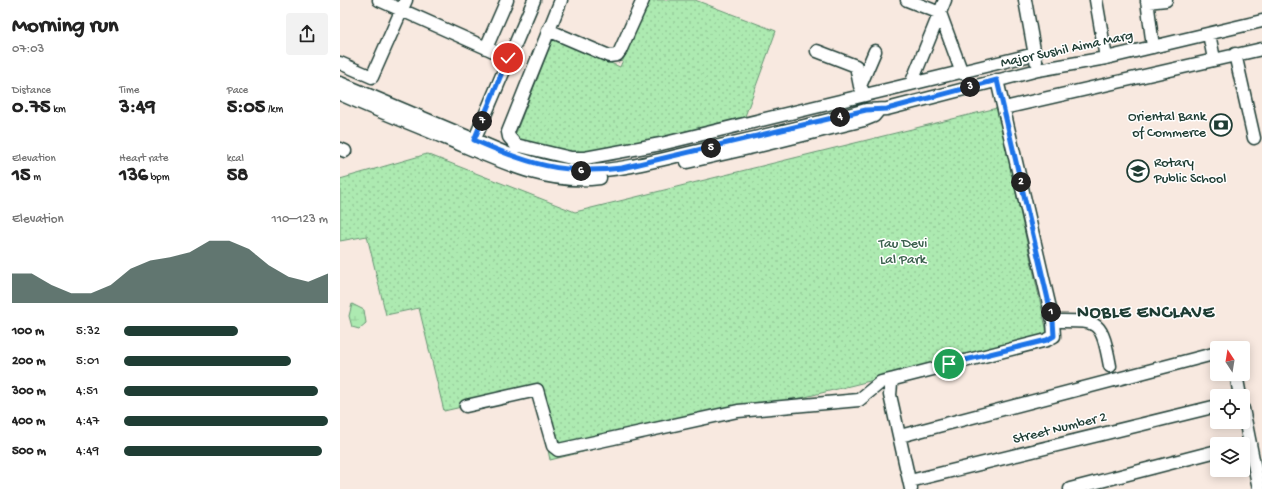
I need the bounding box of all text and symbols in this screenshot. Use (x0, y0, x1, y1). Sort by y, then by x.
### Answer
button: share (286, 13, 328, 55)
text: Morning run (12, 14, 118, 40)
street label: Major Sushil Aima Marg (999, 28, 1135, 72)
pin (491, 41, 525, 75)
text: 07:03 (12, 42, 44, 57)
icon: check (497, 47, 519, 69)
pin: 3 (960, 77, 980, 97)
text: 3 (967, 81, 973, 93)
text: Distance (12, 85, 51, 97)
text: Time (119, 85, 139, 97)
text: Pace (227, 85, 248, 97)
text: 0.75 (12, 97, 51, 120)
text: 3:49 (119, 97, 155, 120)
text: 5:05 (227, 97, 265, 120)
text: km (51, 104, 66, 116)
text: /km (265, 104, 283, 116)
pin: 4 (830, 107, 850, 127)
place label: Oriental Bank of Commerce (1128, 109, 1208, 142)
pin: 7 (472, 111, 492, 131)
text: 4 (837, 111, 843, 123)
bank icon: Oriental Bank of Commerce (1208, 112, 1234, 138)
text: 7 (479, 115, 485, 127)
pin: 5 (701, 138, 721, 158)
text: 5 (708, 142, 714, 154)
text: Elevation (12, 153, 56, 165)
text: Heart rate (119, 153, 169, 165)
text: kcal (227, 153, 244, 165)
place label: Rotary Public School (1153, 155, 1226, 188)
school or university icon: Rotary Public School (1125, 158, 1151, 184)
pin: 6 (571, 161, 591, 181)
text: 15 (12, 165, 31, 188)
text: 136 (119, 165, 148, 188)
text: 58 (227, 165, 248, 188)
text: 6 (578, 165, 584, 177)
text: m (31, 172, 41, 184)
text: bpm (148, 172, 170, 184)
pin: 2 (1011, 172, 1031, 192)
text: 2 (1018, 176, 1024, 188)
text: Elevation (12, 212, 64, 227)
text: 110–123 m (271, 212, 328, 227)
park label: Tau Devi Lal Park (878, 236, 928, 269)
pin: 1 (1041, 302, 1061, 322)
district label: NOBLE ENCLAVE (1077, 303, 1216, 324)
text: 1 (1049, 306, 1053, 318)
text: 100 m (12, 324, 44, 339)
text: 5:32 (76, 324, 100, 339)
north arrow (1210, 341, 1250, 381)
map controls (1210, 341, 1250, 477)
pin (932, 347, 966, 381)
icon: arrive (938, 353, 960, 375)
text: 200 m (12, 354, 45, 369)
text: 5:01 (76, 354, 100, 369)
text: 300 m (12, 384, 46, 399)
text: 4:51 (76, 384, 98, 399)
button: locate (1210, 389, 1250, 429)
street label: Street Number 2 (1011, 409, 1109, 449)
text: 400 m (12, 414, 45, 429)
text: 4:47 (76, 414, 99, 429)
button: layers (1210, 437, 1250, 477)
text: 500 m (12, 444, 46, 459)
text: 4:49 (76, 444, 99, 459)

